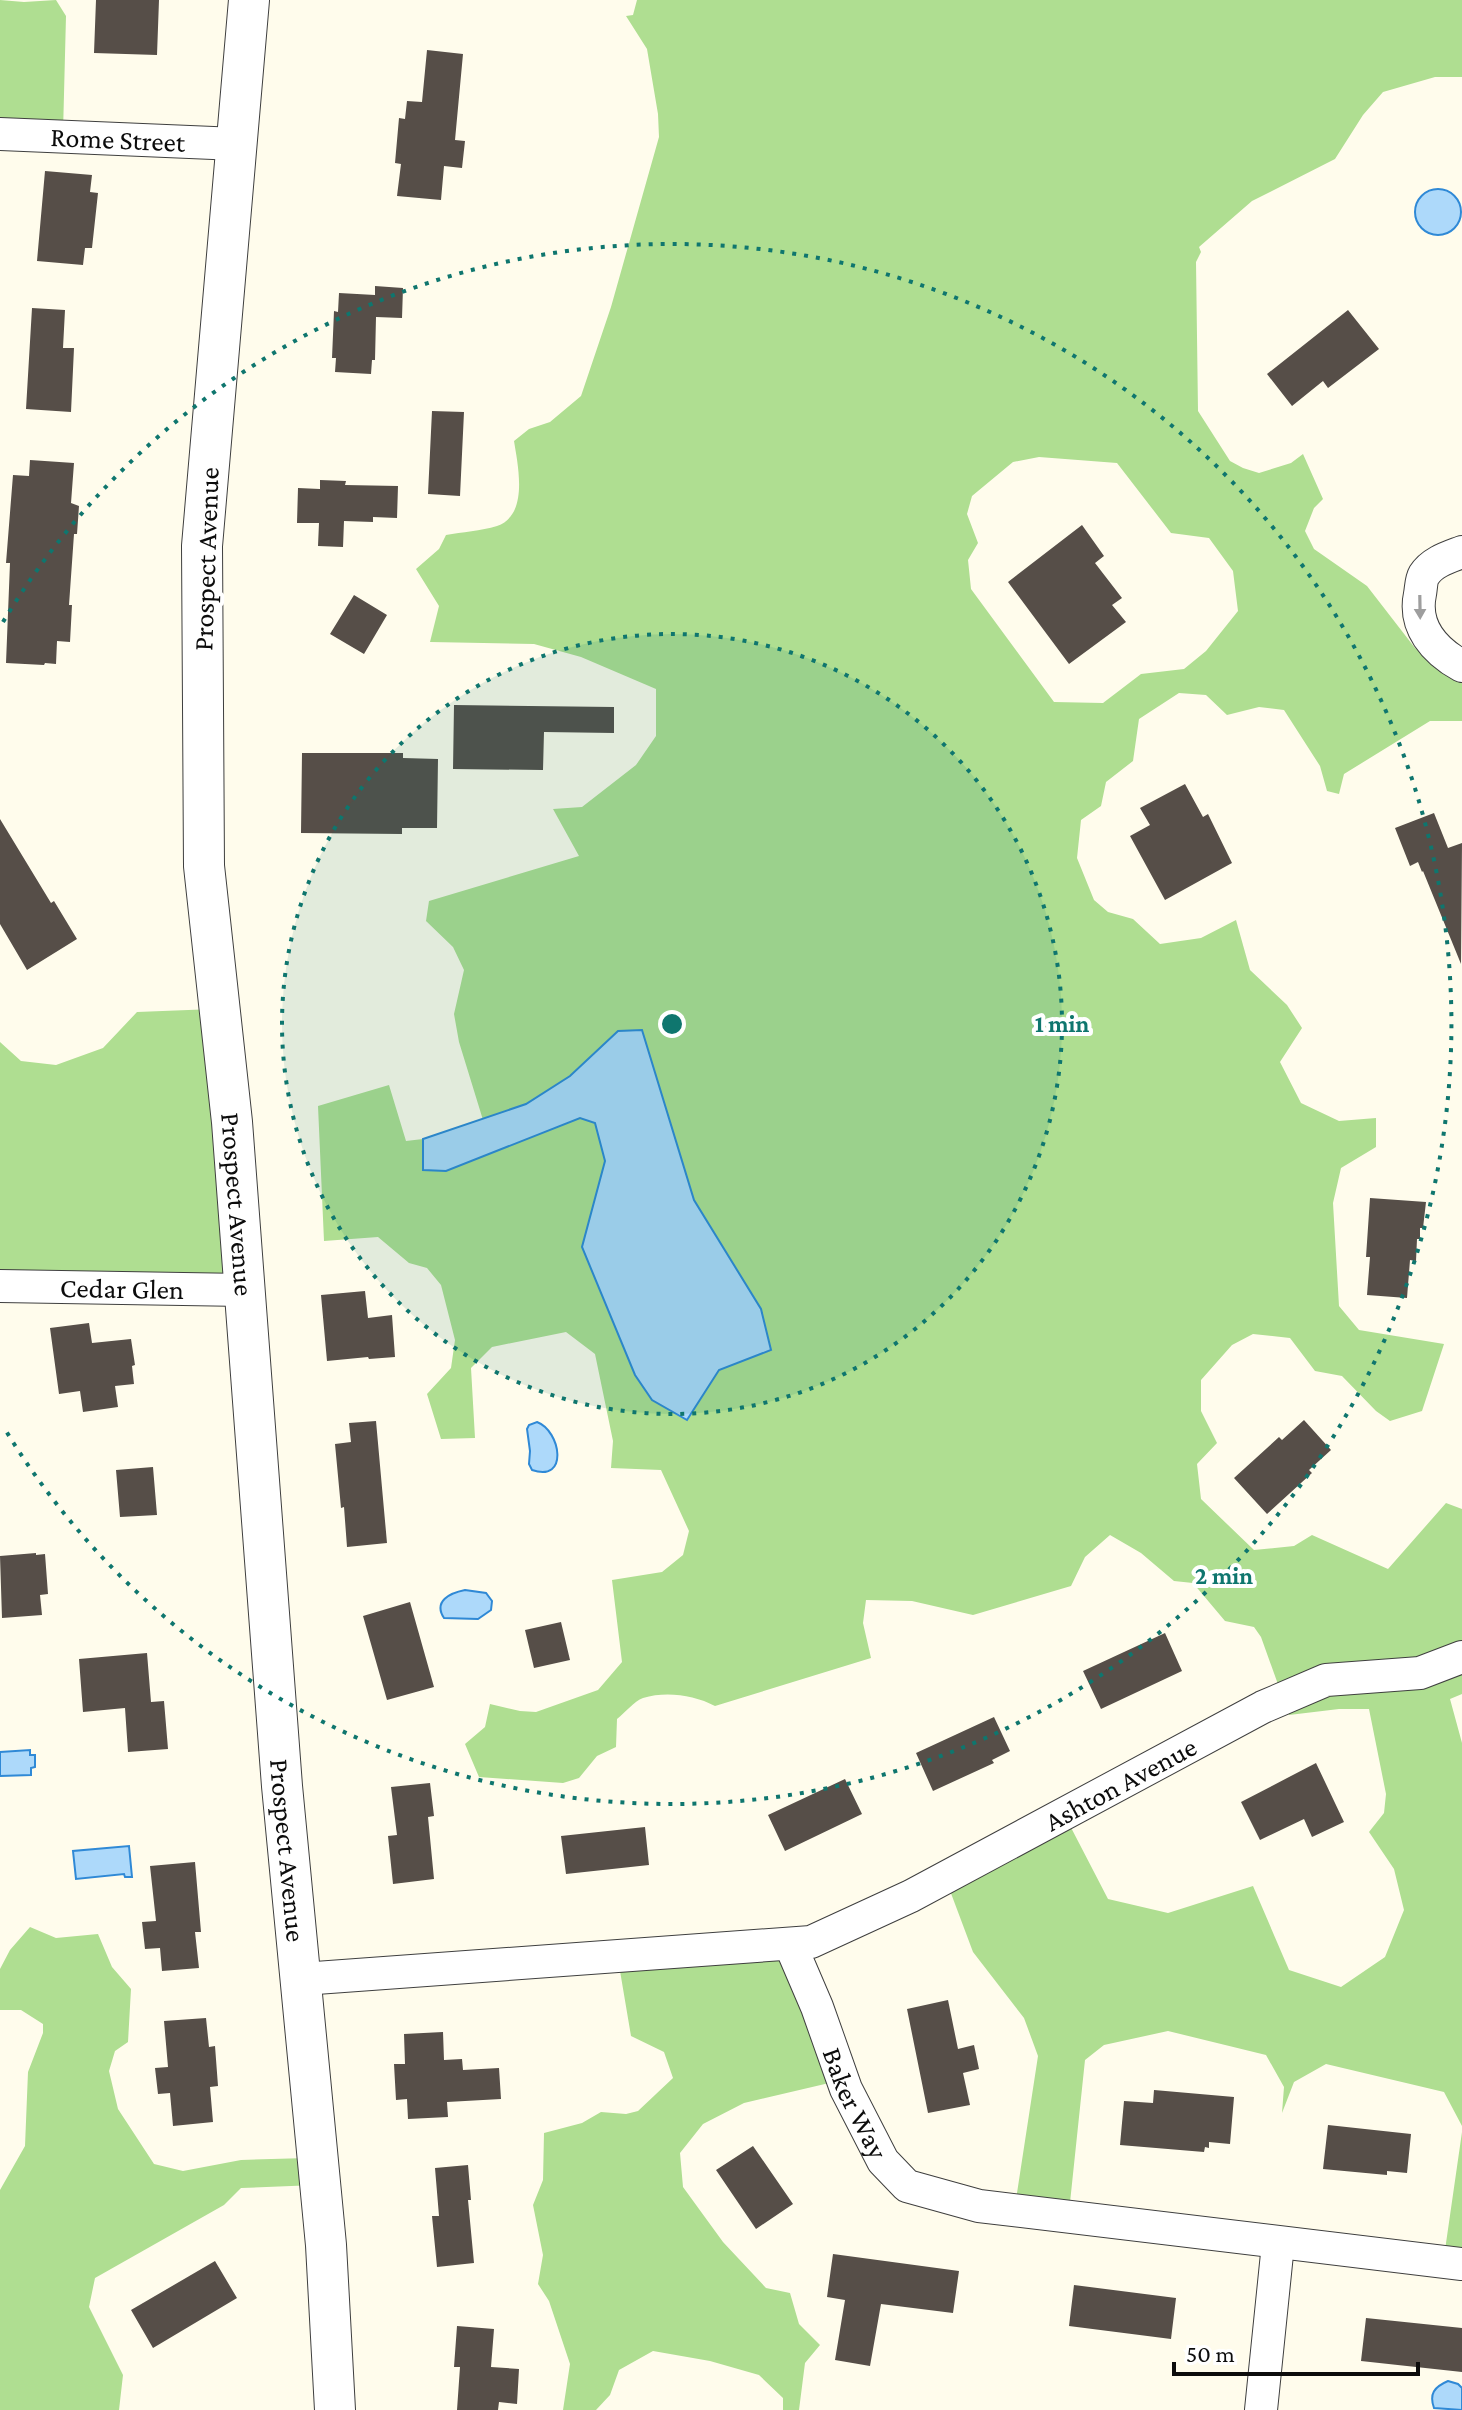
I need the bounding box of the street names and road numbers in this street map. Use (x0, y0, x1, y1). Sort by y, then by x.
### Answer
street label: Rome Street (50, 121, 187, 157)
street label: Prospect Avenue (187, 467, 225, 651)
street label: Prospect Avenue (216, 1111, 261, 1297)
street label: Cedar Glen (60, 1271, 184, 1305)
street label: Ashton Avenue (1039, 1730, 1202, 1837)
street label: Prospect Avenue (264, 1757, 312, 1943)
street label: Baker Way (817, 2043, 895, 2165)

